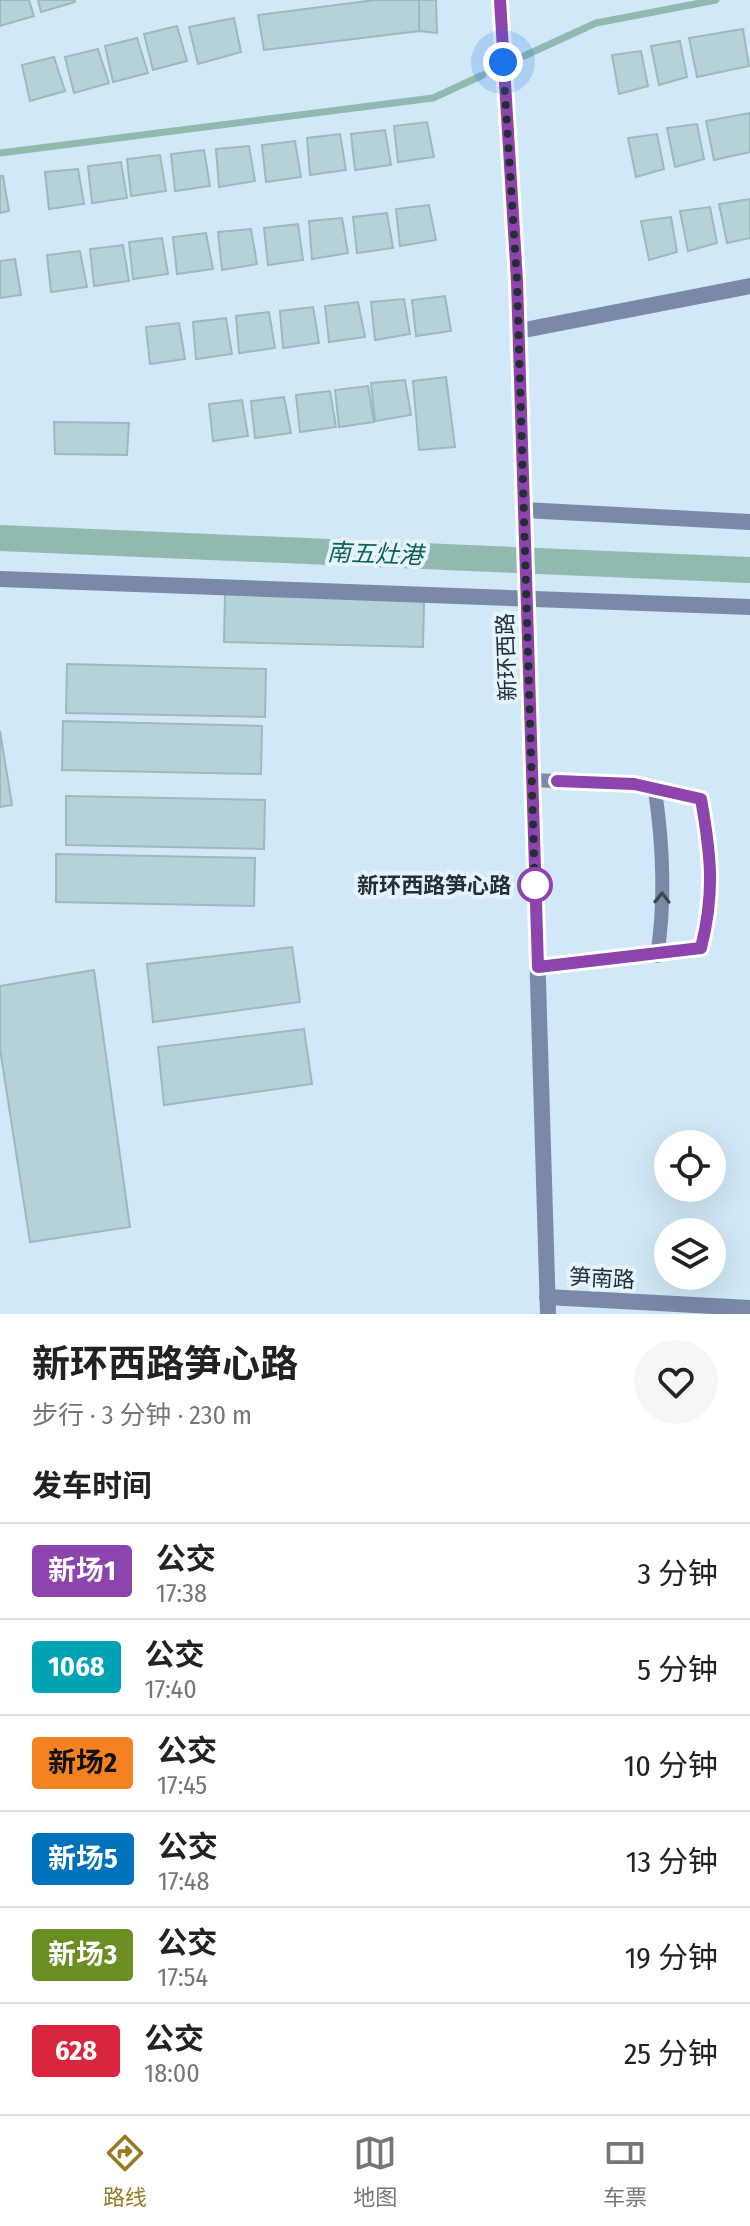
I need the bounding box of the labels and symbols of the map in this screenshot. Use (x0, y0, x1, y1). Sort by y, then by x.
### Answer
your location (483, 42, 523, 82)
water label: 南五灶港 (327, 538, 426, 570)
street label: 新环西路 (491, 613, 522, 701)
marker: 新环西路笋心路 (518, 868, 552, 902)
place label: 新环西路笋心路 (357, 872, 511, 899)
one-way arrow (653, 891, 671, 904)
street label: 笋南路 (568, 1263, 636, 1294)

